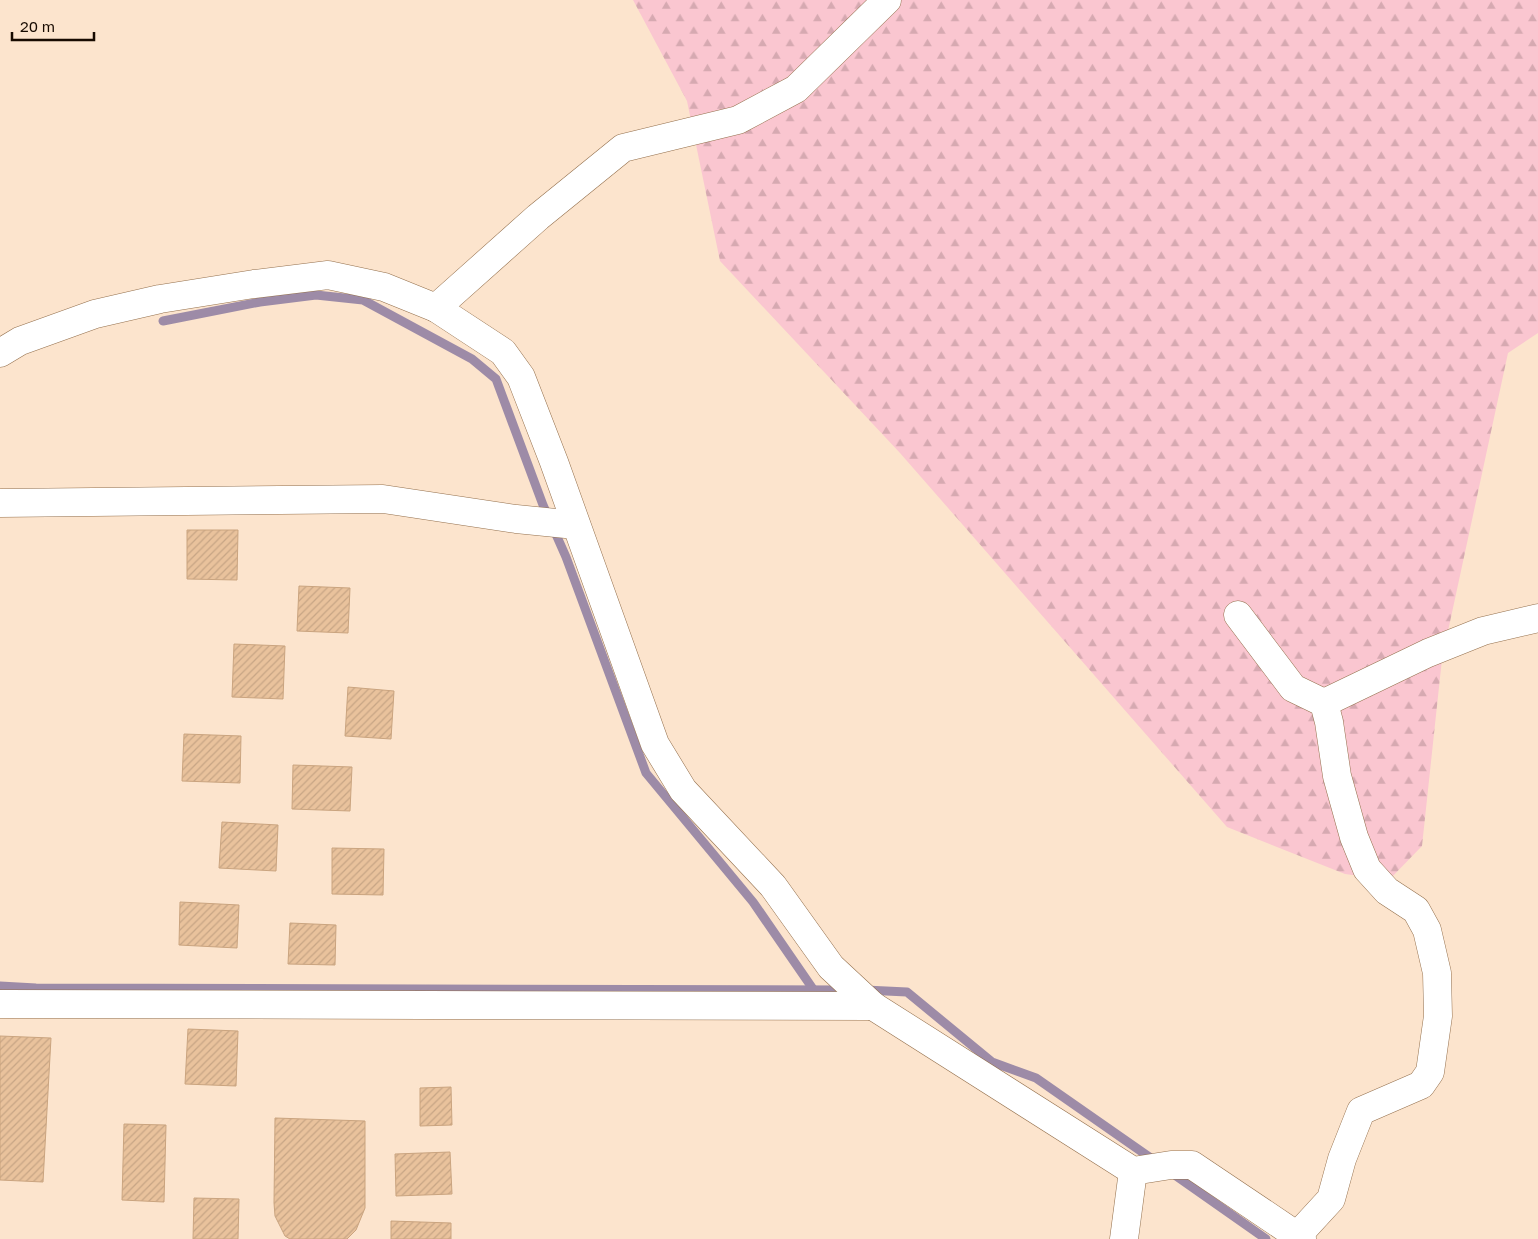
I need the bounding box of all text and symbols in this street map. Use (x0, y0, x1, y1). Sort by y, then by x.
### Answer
scale bar (12, 10, 95, 42)
text: 20 m (20, 17, 55, 35)

